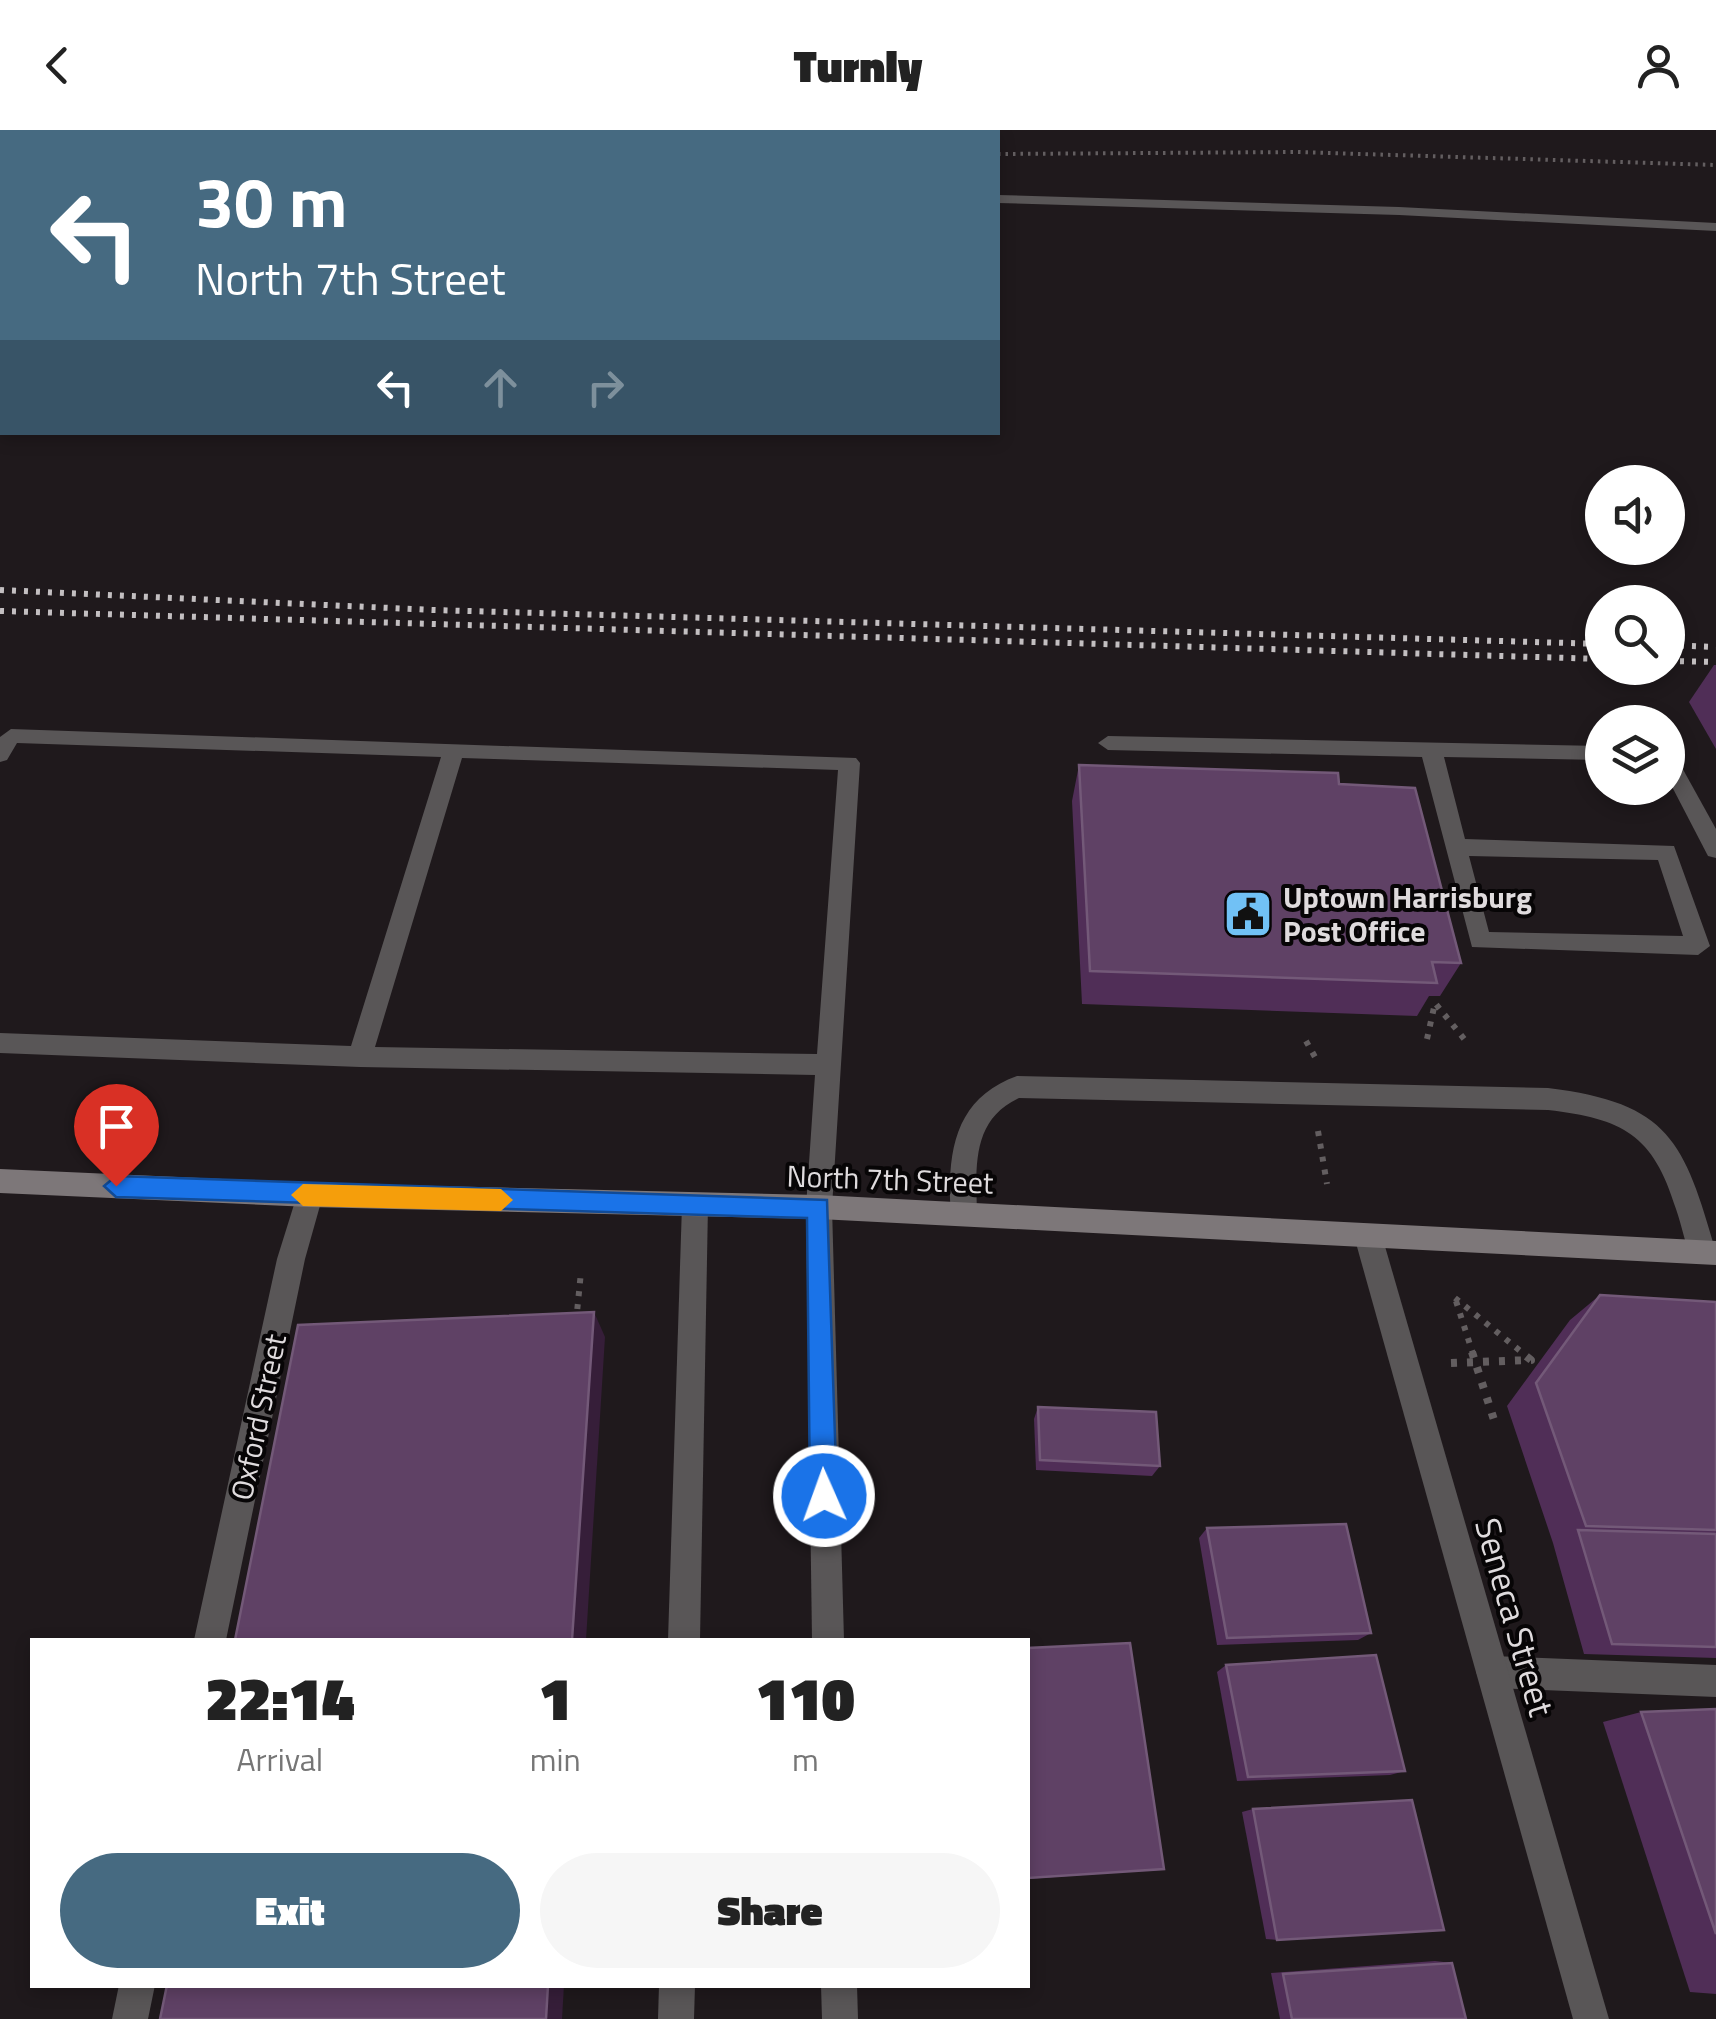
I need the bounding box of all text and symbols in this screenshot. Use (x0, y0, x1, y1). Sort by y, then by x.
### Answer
text: Turnly (794, 31, 922, 99)
icon: back (30, 38, 85, 93)
icon: person (1631, 38, 1686, 93)
text: 30 m (195, 148, 348, 254)
icon: left (30, 170, 160, 300)
text: North 7th Street (195, 244, 505, 312)
icon: left (368, 360, 423, 415)
icon: ahead (473, 360, 528, 415)
icon: right (578, 360, 633, 415)
map controls (1585, 465, 1685, 805)
button: sound (1585, 465, 1685, 565)
button: search (1585, 585, 1685, 685)
button: layers (1585, 705, 1685, 805)
place label: Uptown Harrisburg Post Office (1283, 874, 1532, 954)
public building icon: Uptown Harrisburg Post Office (1222, 888, 1274, 940)
pin (74, 1084, 159, 1187)
icon: arrive (89, 1099, 144, 1154)
street label: North 7th Street (786, 1152, 995, 1206)
street label: Oxford Street (218, 1329, 298, 1504)
position arrow (772, 1444, 876, 1548)
street label: Seneca Street (1461, 1512, 1569, 1722)
text: 22:14 (205, 1652, 354, 1743)
text: 1 (539, 1652, 572, 1743)
text: 110 (756, 1652, 855, 1743)
text: Arrival (236, 1735, 323, 1783)
text: min (530, 1735, 581, 1783)
text: m (792, 1735, 819, 1783)
button: Exit (60, 1853, 520, 1968)
button: Share (540, 1853, 1000, 1968)

